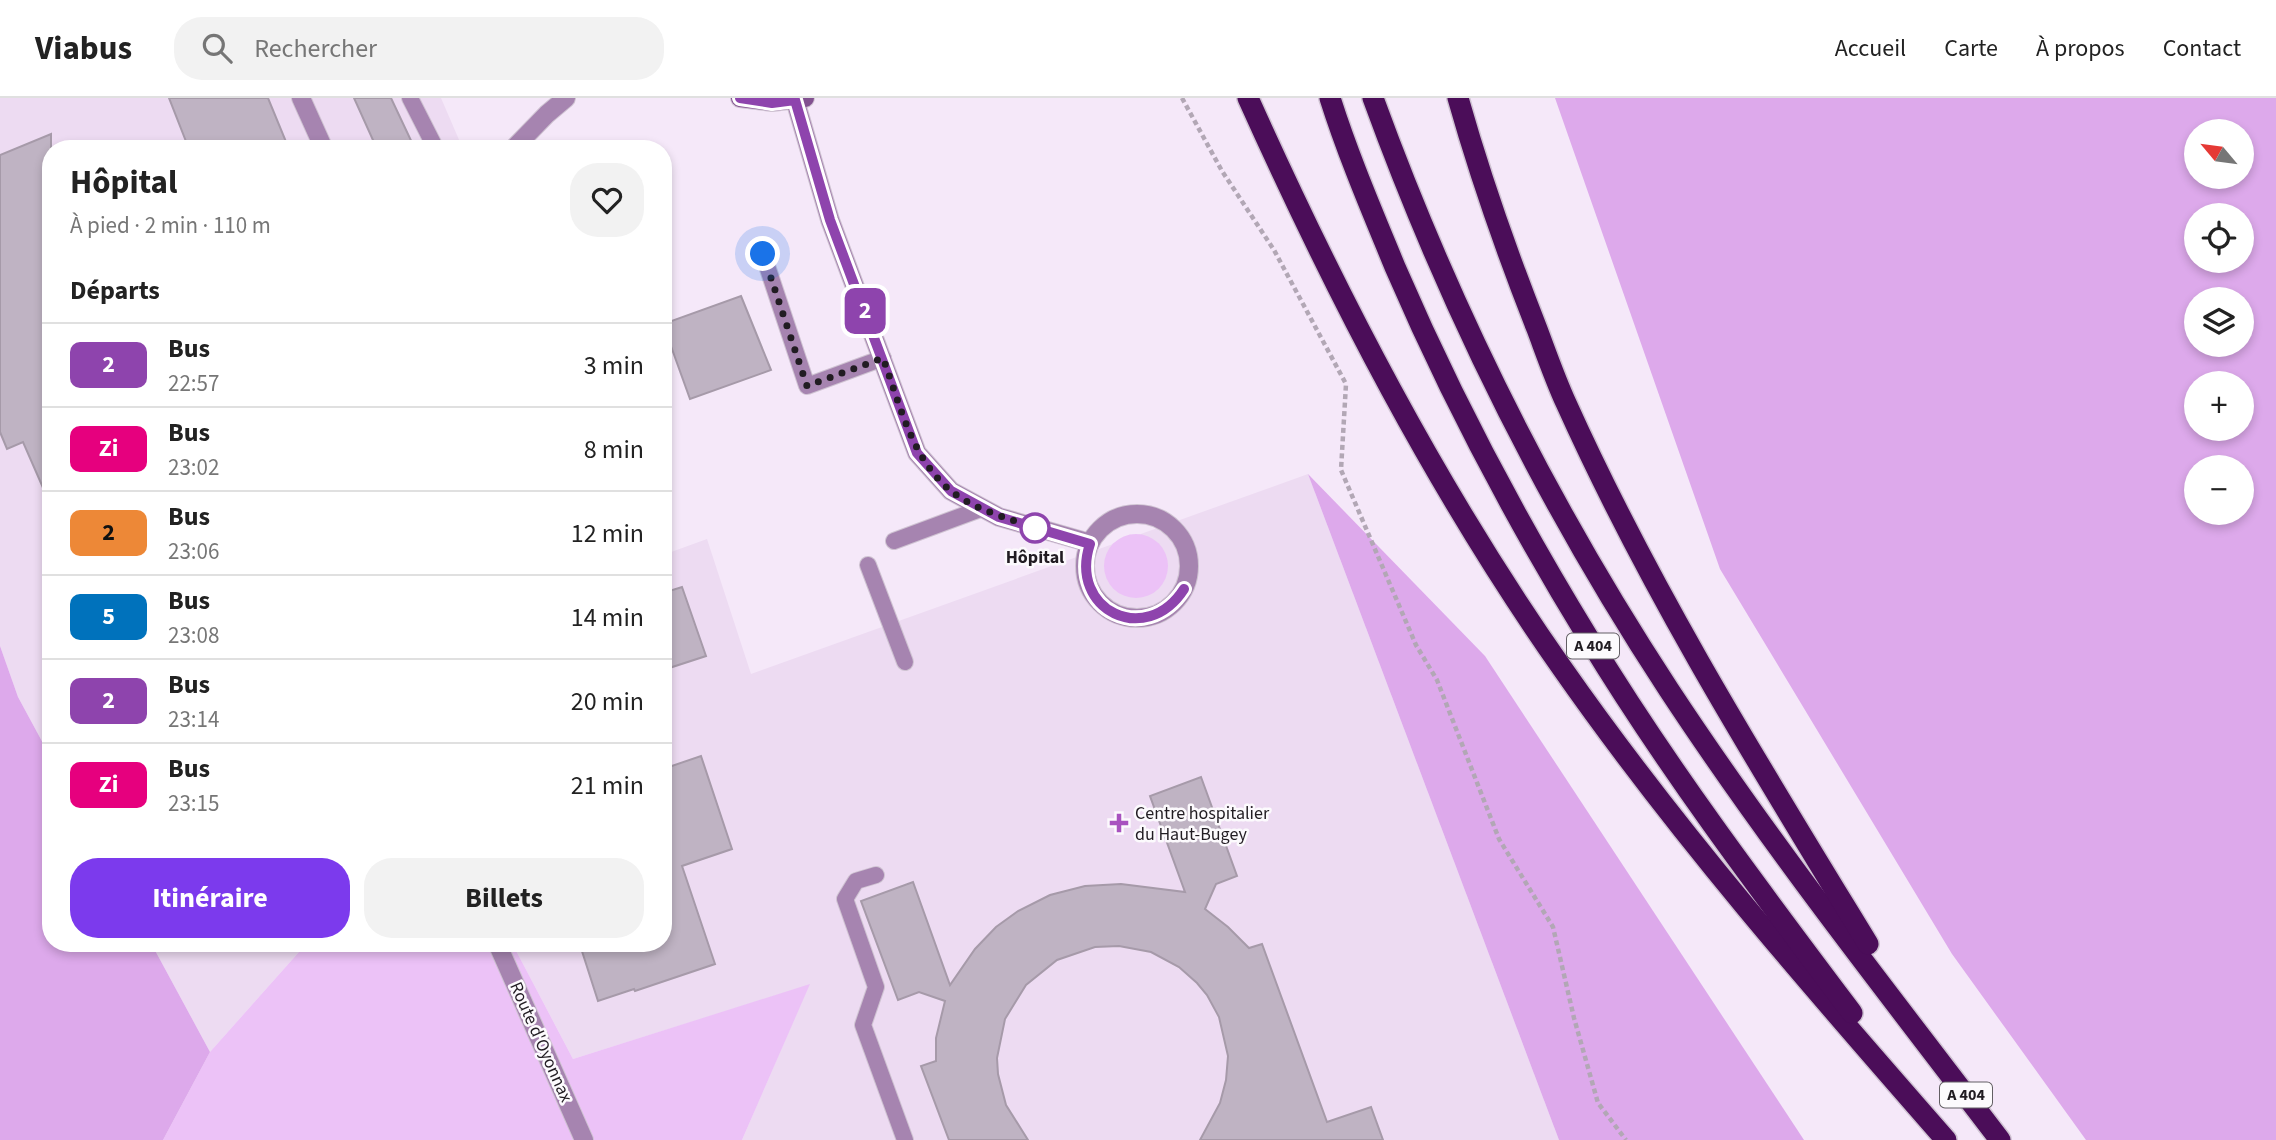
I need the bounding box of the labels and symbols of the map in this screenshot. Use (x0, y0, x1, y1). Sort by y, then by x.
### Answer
north arrow (2184, 119, 2254, 189)
your location (745, 236, 780, 271)
line badge: 2 (842, 288, 888, 334)
marker: Hôpital (1020, 513, 1050, 543)
place label: Hôpital (1006, 545, 1064, 570)
road number: A 404 (1567, 634, 1619, 659)
place label: Centre hospitalier du Haut-Bugey (1135, 801, 1270, 847)
marker: Centre hospitalier du Haut-Bugey (1109, 813, 1129, 833)
street label: Route d'Oyonnax (503, 978, 579, 1106)
road number: A 404 (1940, 1082, 1992, 1107)

